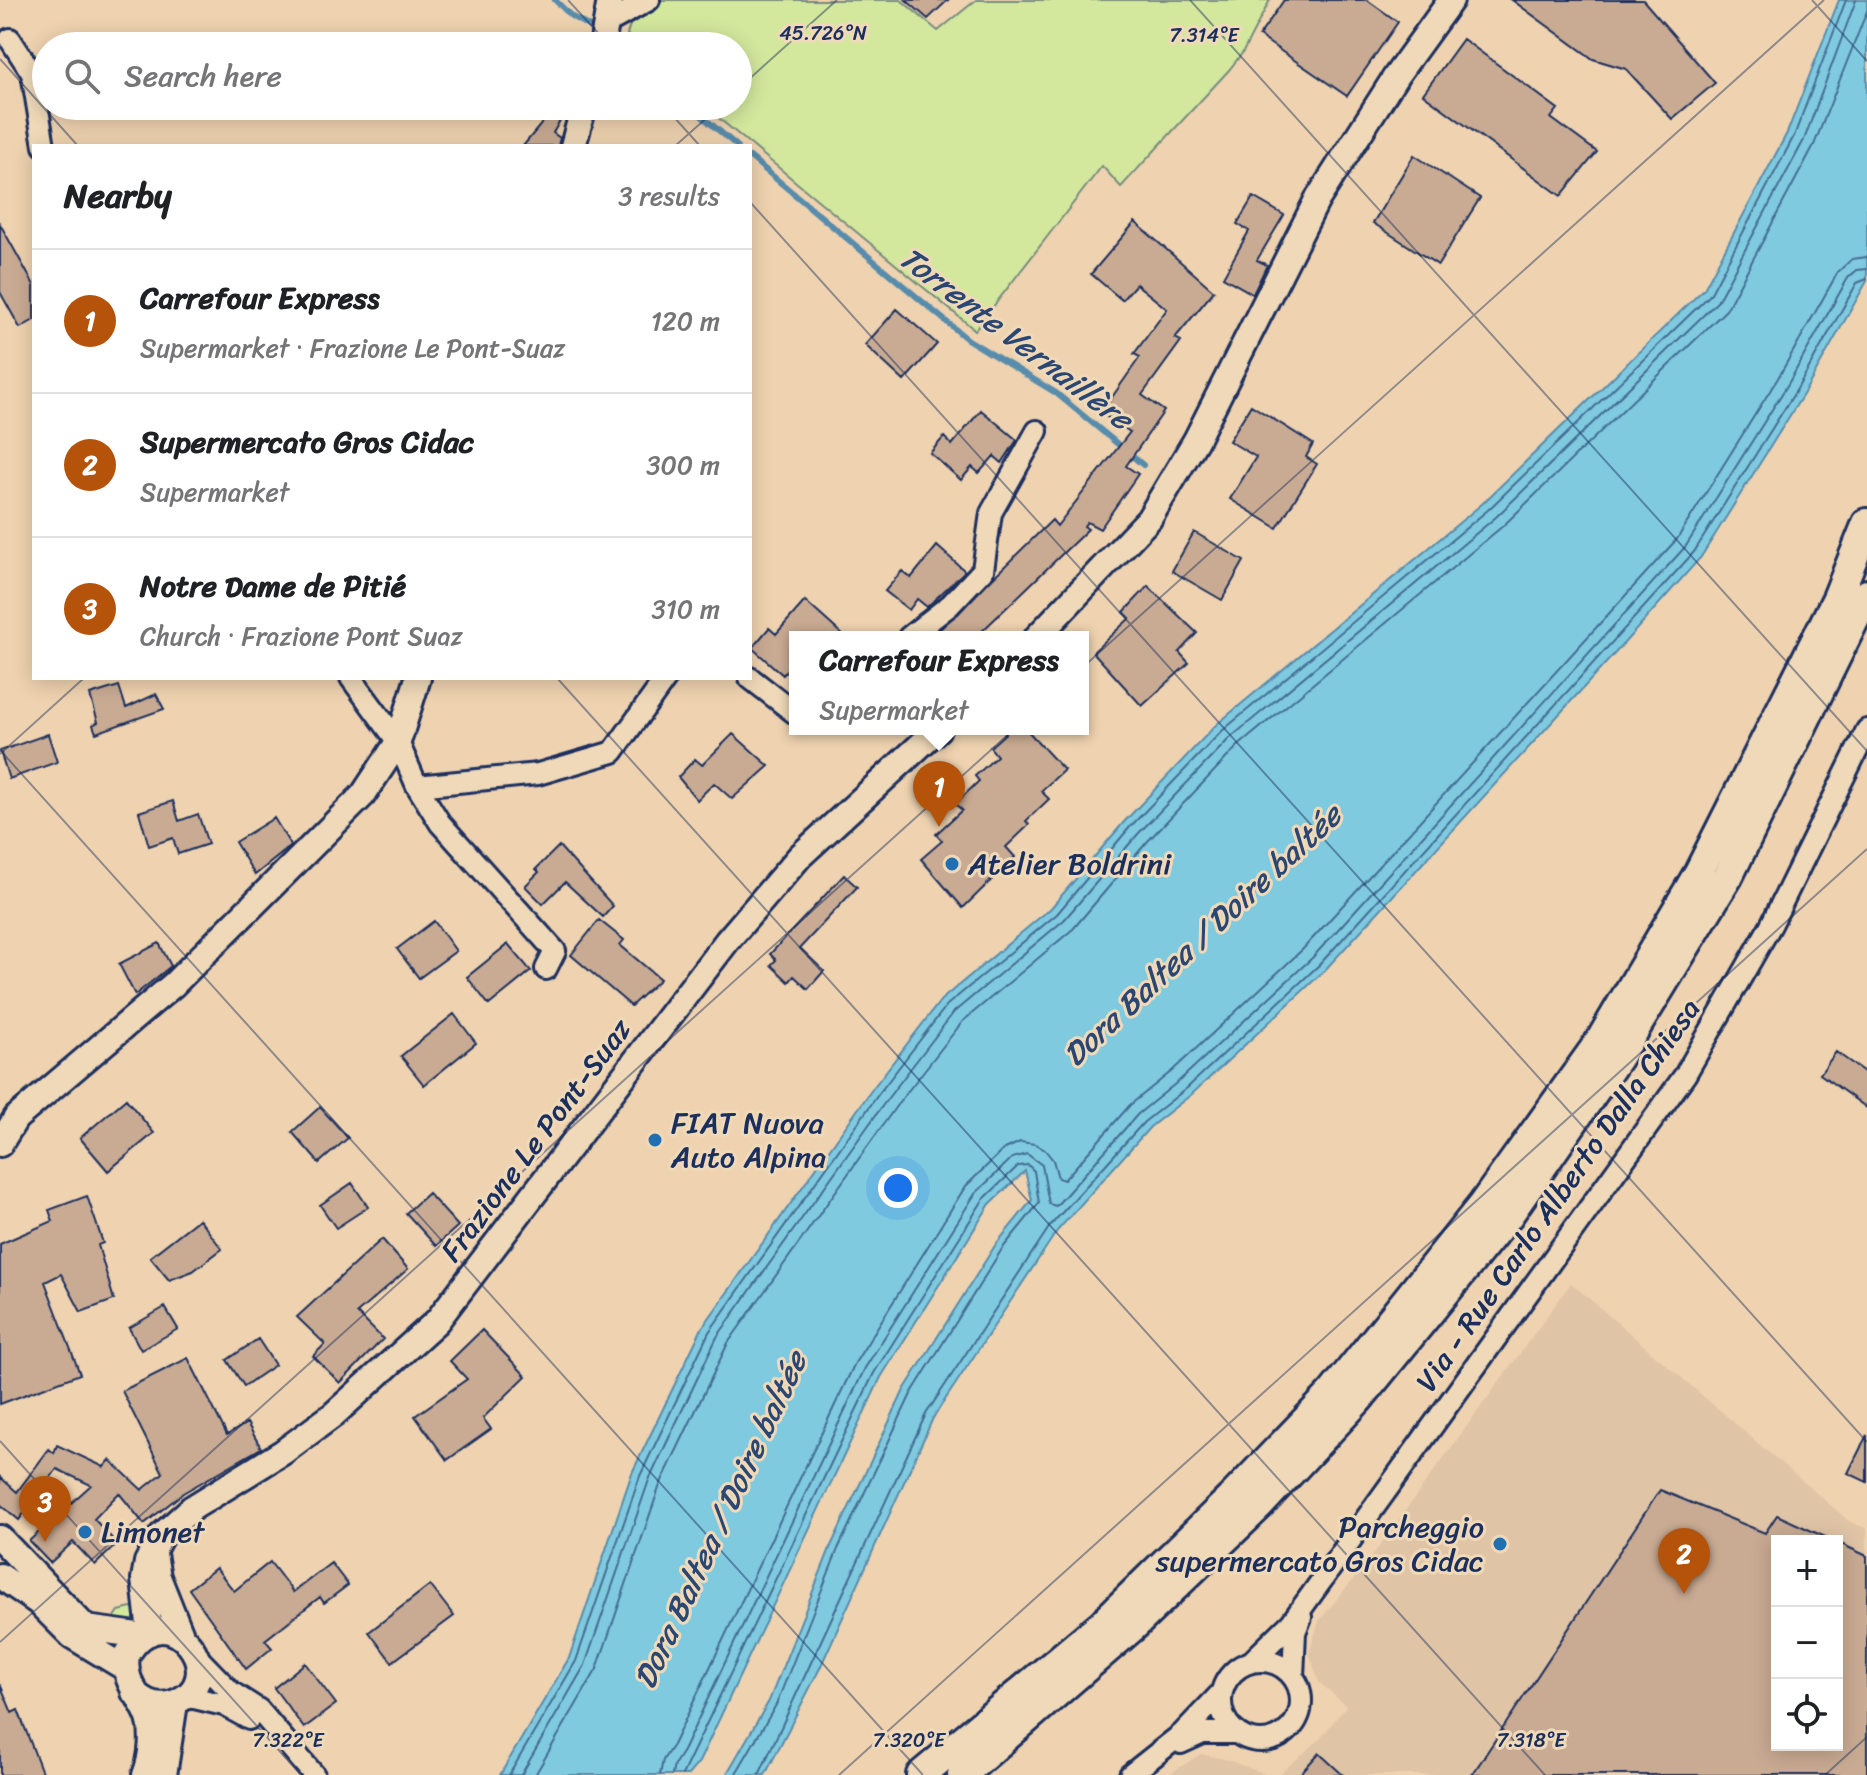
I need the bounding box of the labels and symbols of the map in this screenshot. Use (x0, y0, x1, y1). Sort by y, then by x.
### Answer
text: 45.726°N (779, 16, 867, 51)
text: 7.314°E (1169, 18, 1240, 53)
water label: Torrente Vernaillère (886, 231, 1148, 448)
pin: 1 (913, 761, 965, 827)
water label: Dora Baltea / Doire baltée (1049, 787, 1358, 1081)
place label: Atelier Boldrini (967, 837, 1172, 891)
marker: Atelier Boldrini (943, 855, 961, 873)
street label: Via - Rue Carlo Alberto Dalla Chiesa (1401, 987, 1715, 1403)
street label: Frazione Le Pont-Suaz (426, 1005, 647, 1274)
place label: FIAT Nuova Auto Alpina (670, 1096, 826, 1184)
marker: FIAT Nuova Auto Alpina (646, 1131, 664, 1149)
your location (878, 1168, 918, 1208)
water label: Dora Baltea / Doire baltée (617, 1339, 825, 1698)
pin: 3 (19, 1476, 71, 1542)
place label: Parcheggio supermercato Gros Cidac (1155, 1500, 1484, 1588)
place label: Limonet (101, 1505, 206, 1559)
marker: Limonet (76, 1523, 94, 1541)
pin: 2 (1658, 1528, 1710, 1594)
marker: Parcheggio supermercato Gros Cidac (1491, 1535, 1509, 1553)
text: 7.322°E (252, 1723, 325, 1758)
text: 7.320°E (873, 1723, 947, 1758)
text: 7.318°E (1497, 1723, 1567, 1758)

